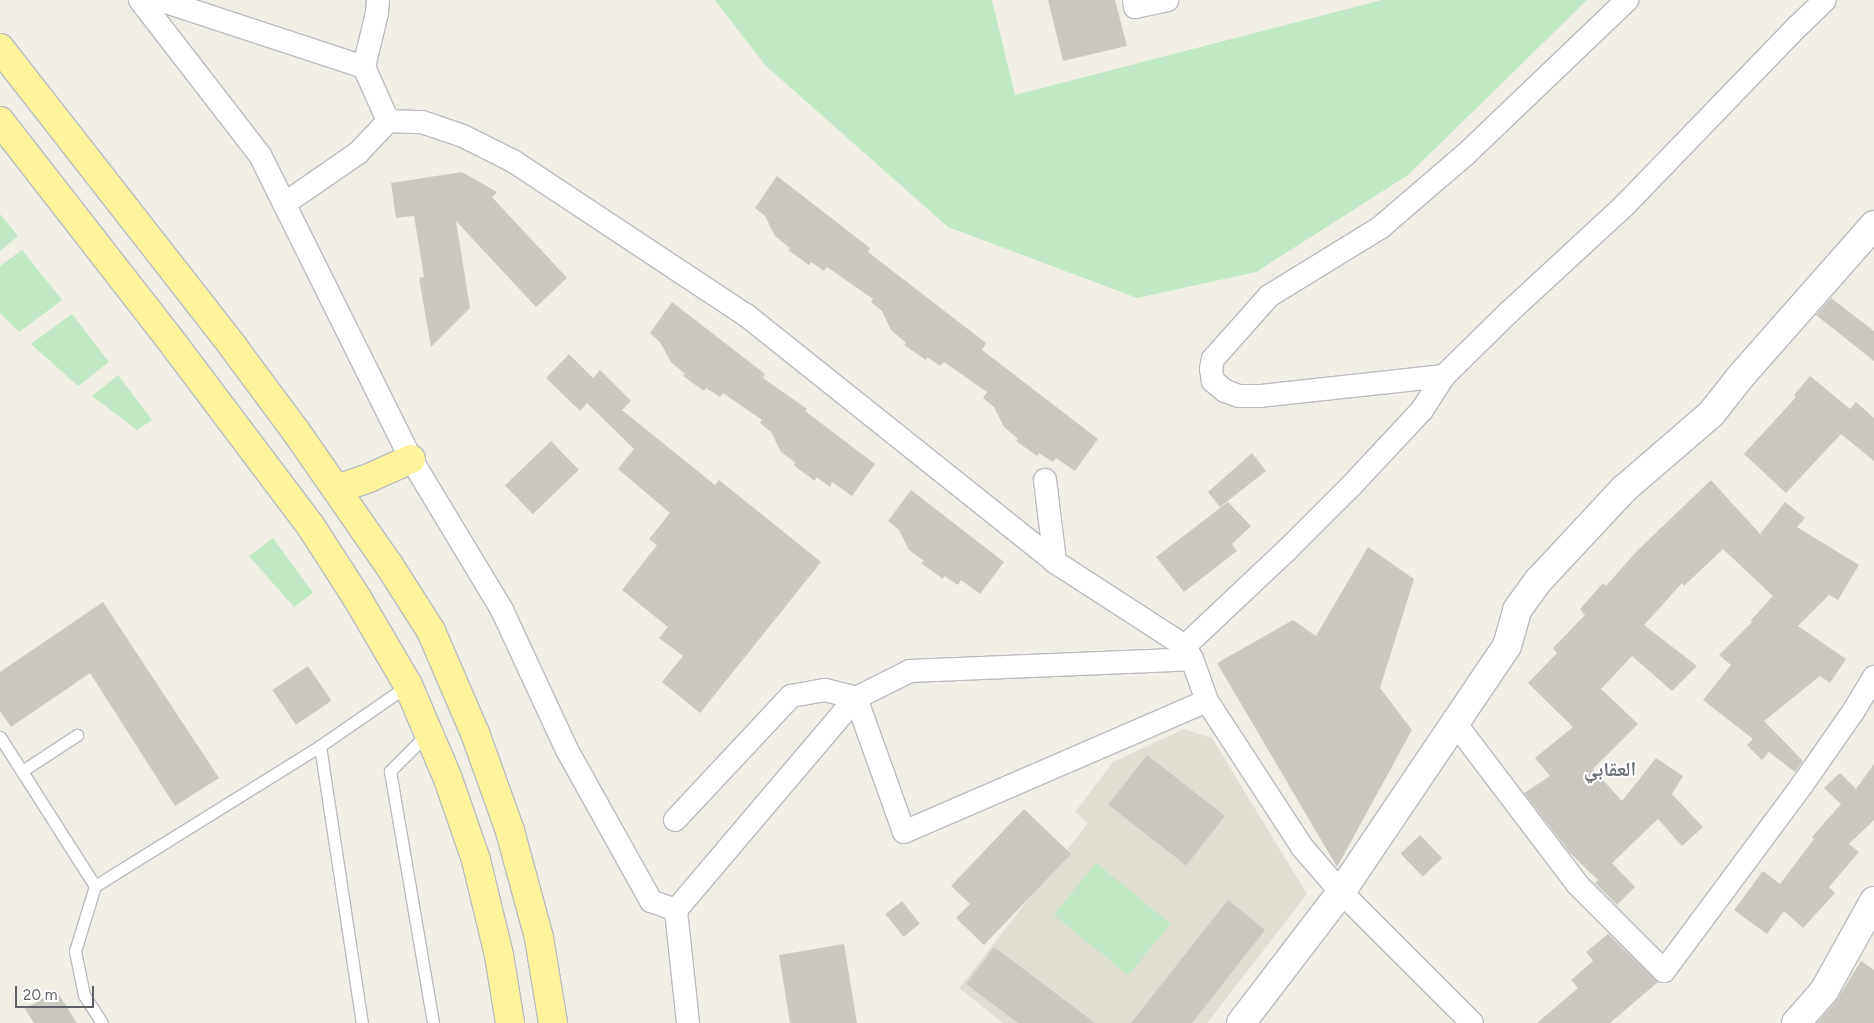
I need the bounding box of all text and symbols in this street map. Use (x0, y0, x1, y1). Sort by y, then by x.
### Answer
district label: العقابي (1584, 757, 1636, 781)
scale bar (18, 976, 96, 1008)
text: 20 m (23, 986, 57, 1004)

